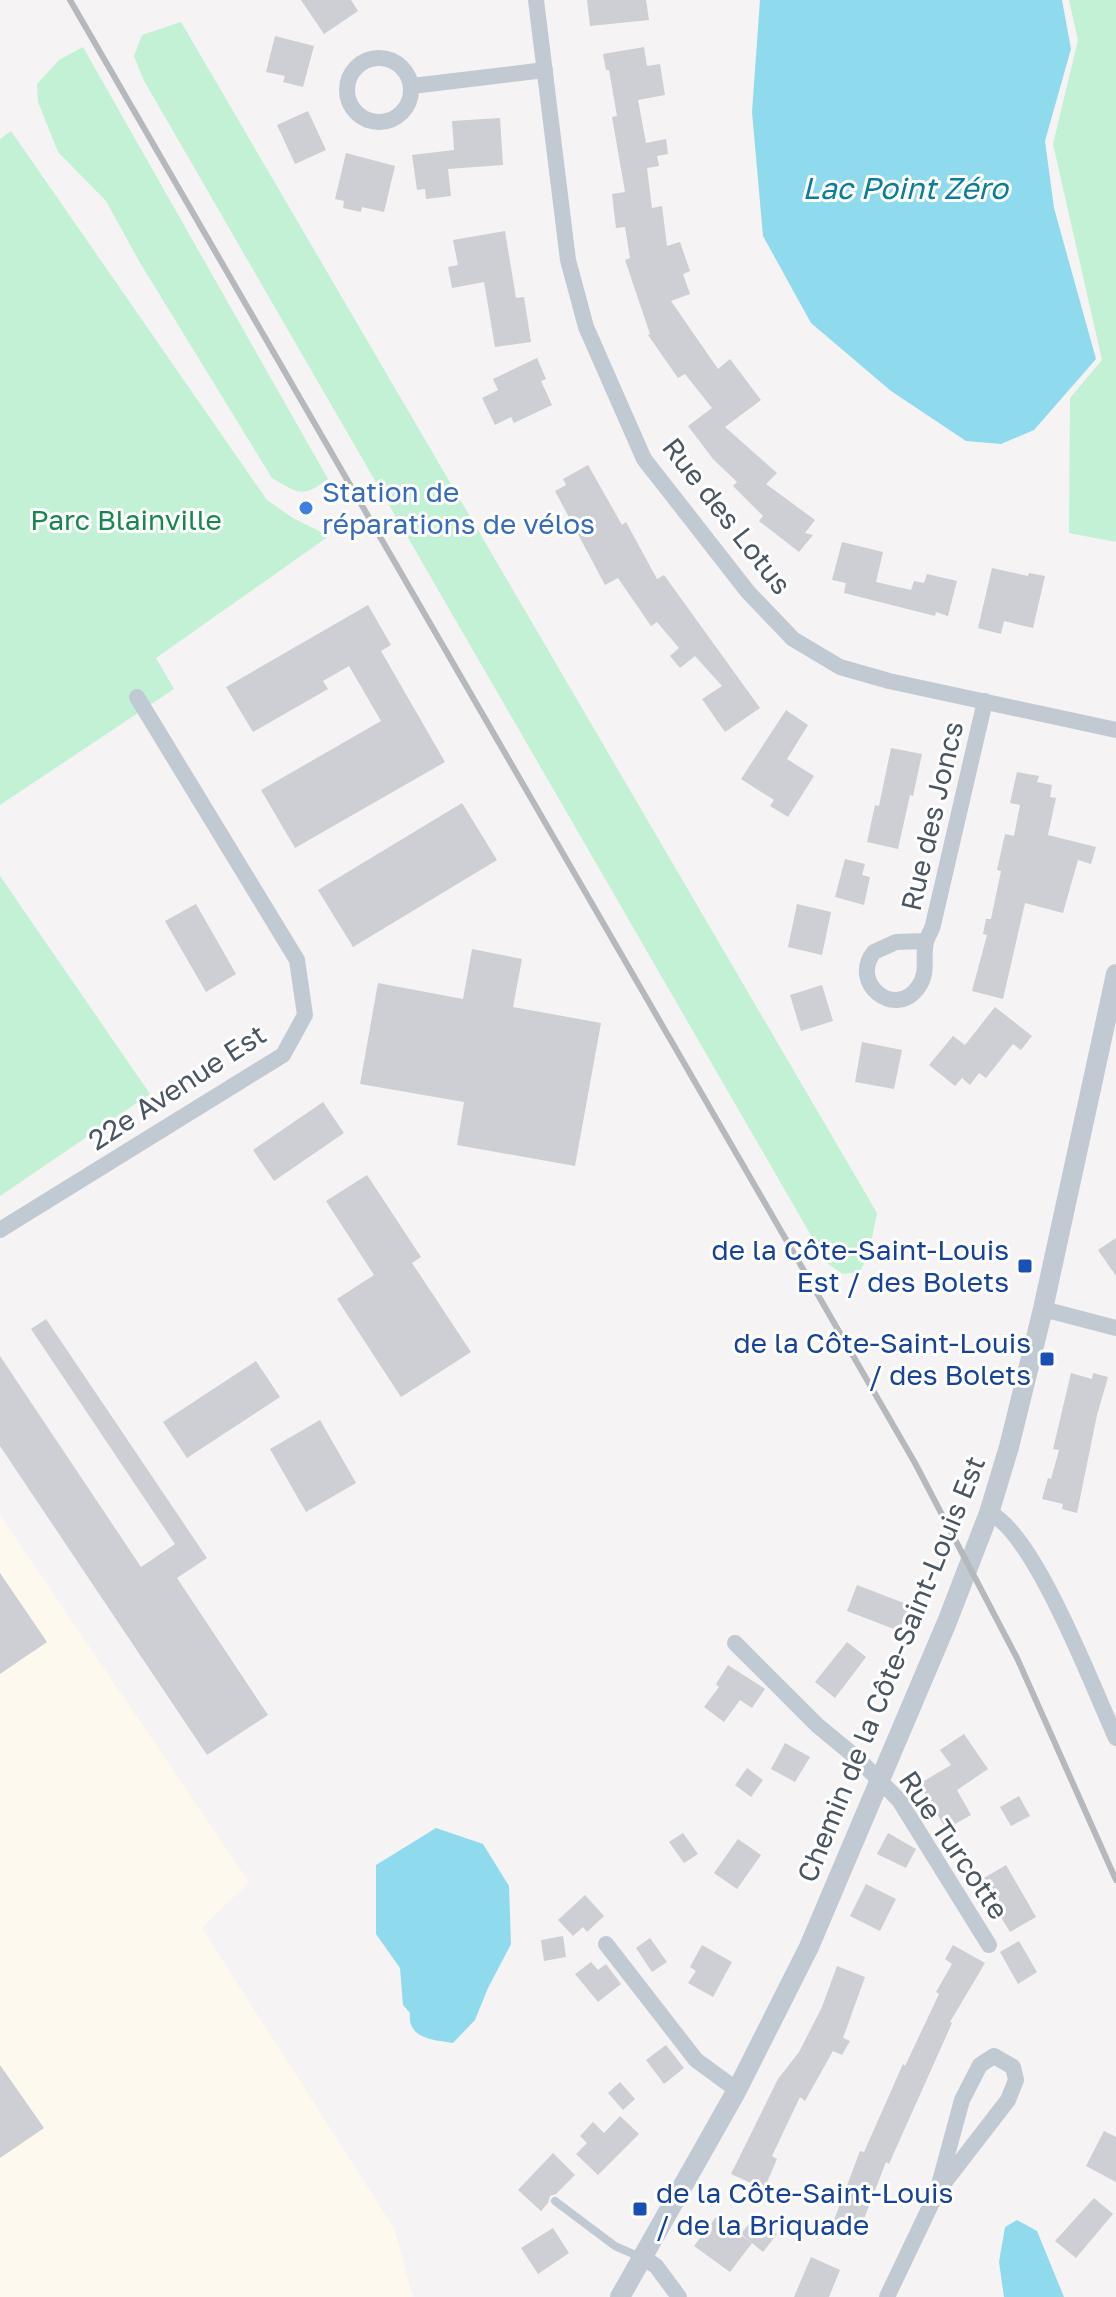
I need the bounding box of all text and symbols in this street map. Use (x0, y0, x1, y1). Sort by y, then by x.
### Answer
water label: Lac Point Zéro (802, 170, 1010, 206)
street label: Rue des Lotus (656, 431, 799, 600)
place label: Station de réparations de vélos (322, 475, 595, 540)
marker: Station de réparations de vélos (297, 499, 315, 517)
park label: Parc Blainville (30, 503, 222, 536)
street label: Rue des Joncs (894, 718, 969, 914)
street label: 22e Avenue Est (82, 1017, 272, 1156)
place label: de la Côte-Saint-Louis Est / des Bolets (712, 1233, 1009, 1298)
marker: de la Côte-Saint-Louis Est / des Bolets (1016, 1257, 1034, 1275)
place label: de la Côte-Saint-Louis / des Bolets (734, 1326, 1031, 1391)
marker: de la Côte-Saint-Louis / des Bolets (1038, 1350, 1056, 1368)
street label: Chemin de la Côte-Saint-Louis Est (790, 1451, 991, 1887)
street label: Rue Turcotte (893, 1764, 1016, 1925)
place label: de la Côte-Saint-Louis / de la Briquade (656, 2176, 953, 2241)
marker: de la Côte-Saint-Louis / de la Briquade (631, 2200, 649, 2218)

